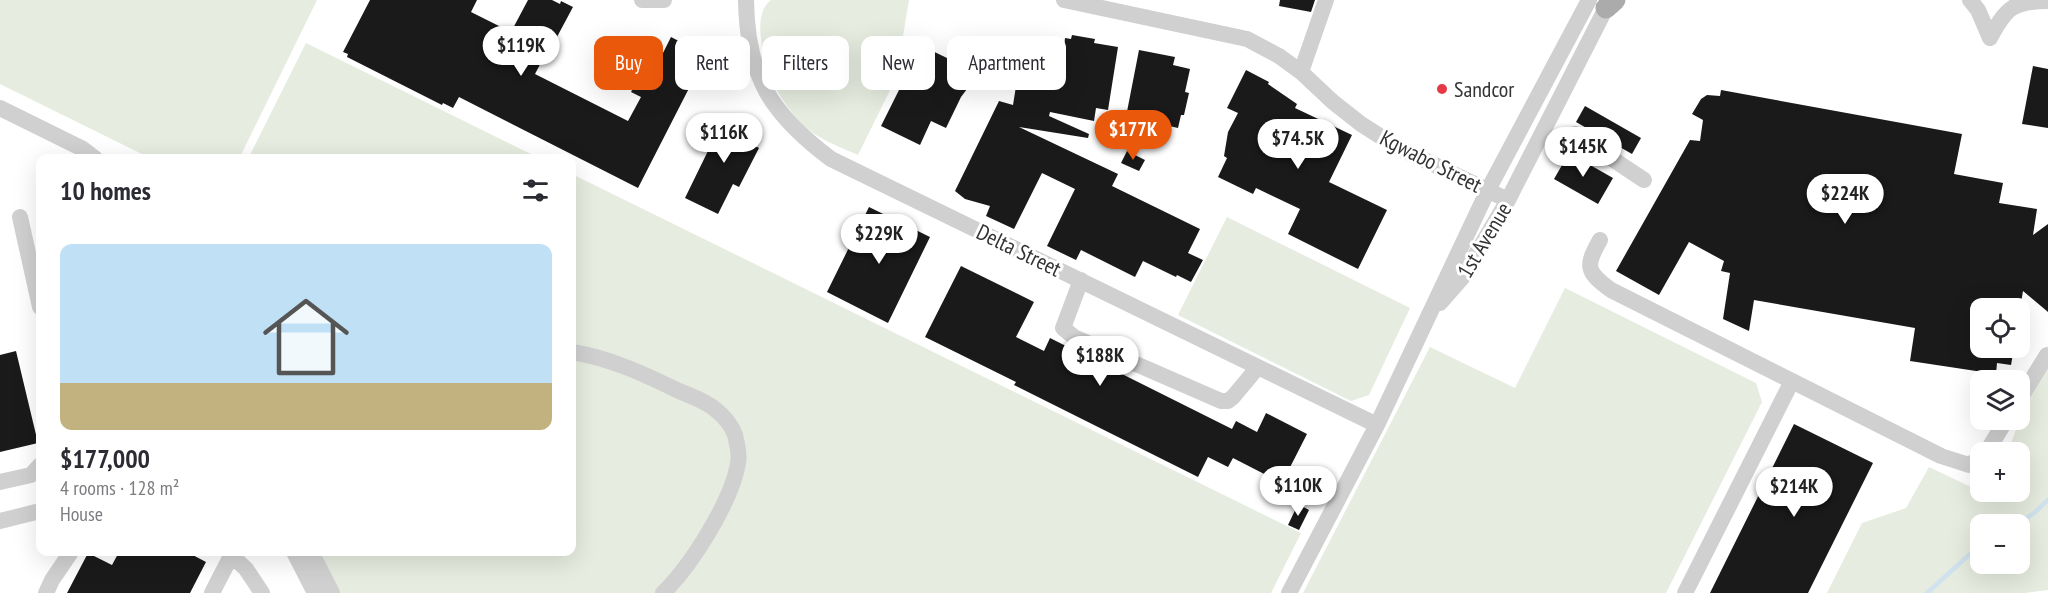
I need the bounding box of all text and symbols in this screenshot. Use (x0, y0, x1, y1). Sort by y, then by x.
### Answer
pin: $119K (479, 26, 563, 77)
text: $119K (497, 32, 545, 58)
chip: Buy (594, 36, 663, 90)
chip: Rent (675, 36, 750, 90)
chip: Filters (762, 36, 849, 90)
chip: New (861, 36, 935, 90)
chip: Apartment (947, 36, 1066, 90)
place label: Sandcor (1454, 75, 1514, 103)
marker: Sandcor (1435, 82, 1449, 96)
pin: $177K (1091, 110, 1175, 161)
pin: $116K (682, 113, 766, 164)
text: $177K (1109, 116, 1157, 142)
text: $116K (700, 119, 748, 145)
pin: $74.5K (1249, 119, 1347, 170)
street label: Kgwabo Street (1375, 123, 1487, 199)
text: $74.5K (1272, 125, 1324, 151)
pin: $145K (1541, 127, 1625, 178)
text: $145K (1559, 133, 1607, 159)
text: 10 homes (60, 174, 151, 207)
icon: filters (519, 174, 552, 207)
pin: $224K (1803, 174, 1887, 225)
text: $224K (1821, 180, 1869, 206)
street label: 1st Avenue (1451, 197, 1517, 283)
pin: $229K (837, 214, 921, 265)
street label: Delta Street (972, 218, 1066, 282)
text: $229K (855, 220, 903, 246)
icon: home (252, 283, 360, 391)
map controls (1970, 298, 2030, 574)
button: locate (1970, 298, 2030, 358)
pin: $188K (1058, 336, 1142, 387)
text: $188K (1076, 342, 1124, 368)
button: layers (1970, 370, 2030, 430)
text: $177,000 (60, 442, 150, 475)
button: + (1970, 442, 2030, 502)
pin: $110K (1256, 466, 1340, 517)
pin: $214K (1752, 467, 1836, 518)
text: $110K (1274, 472, 1322, 498)
text: $214K (1770, 473, 1818, 499)
text: 4 rooms · 128 m² (60, 475, 179, 501)
text: House (60, 501, 103, 527)
button: − (1970, 514, 2030, 574)

